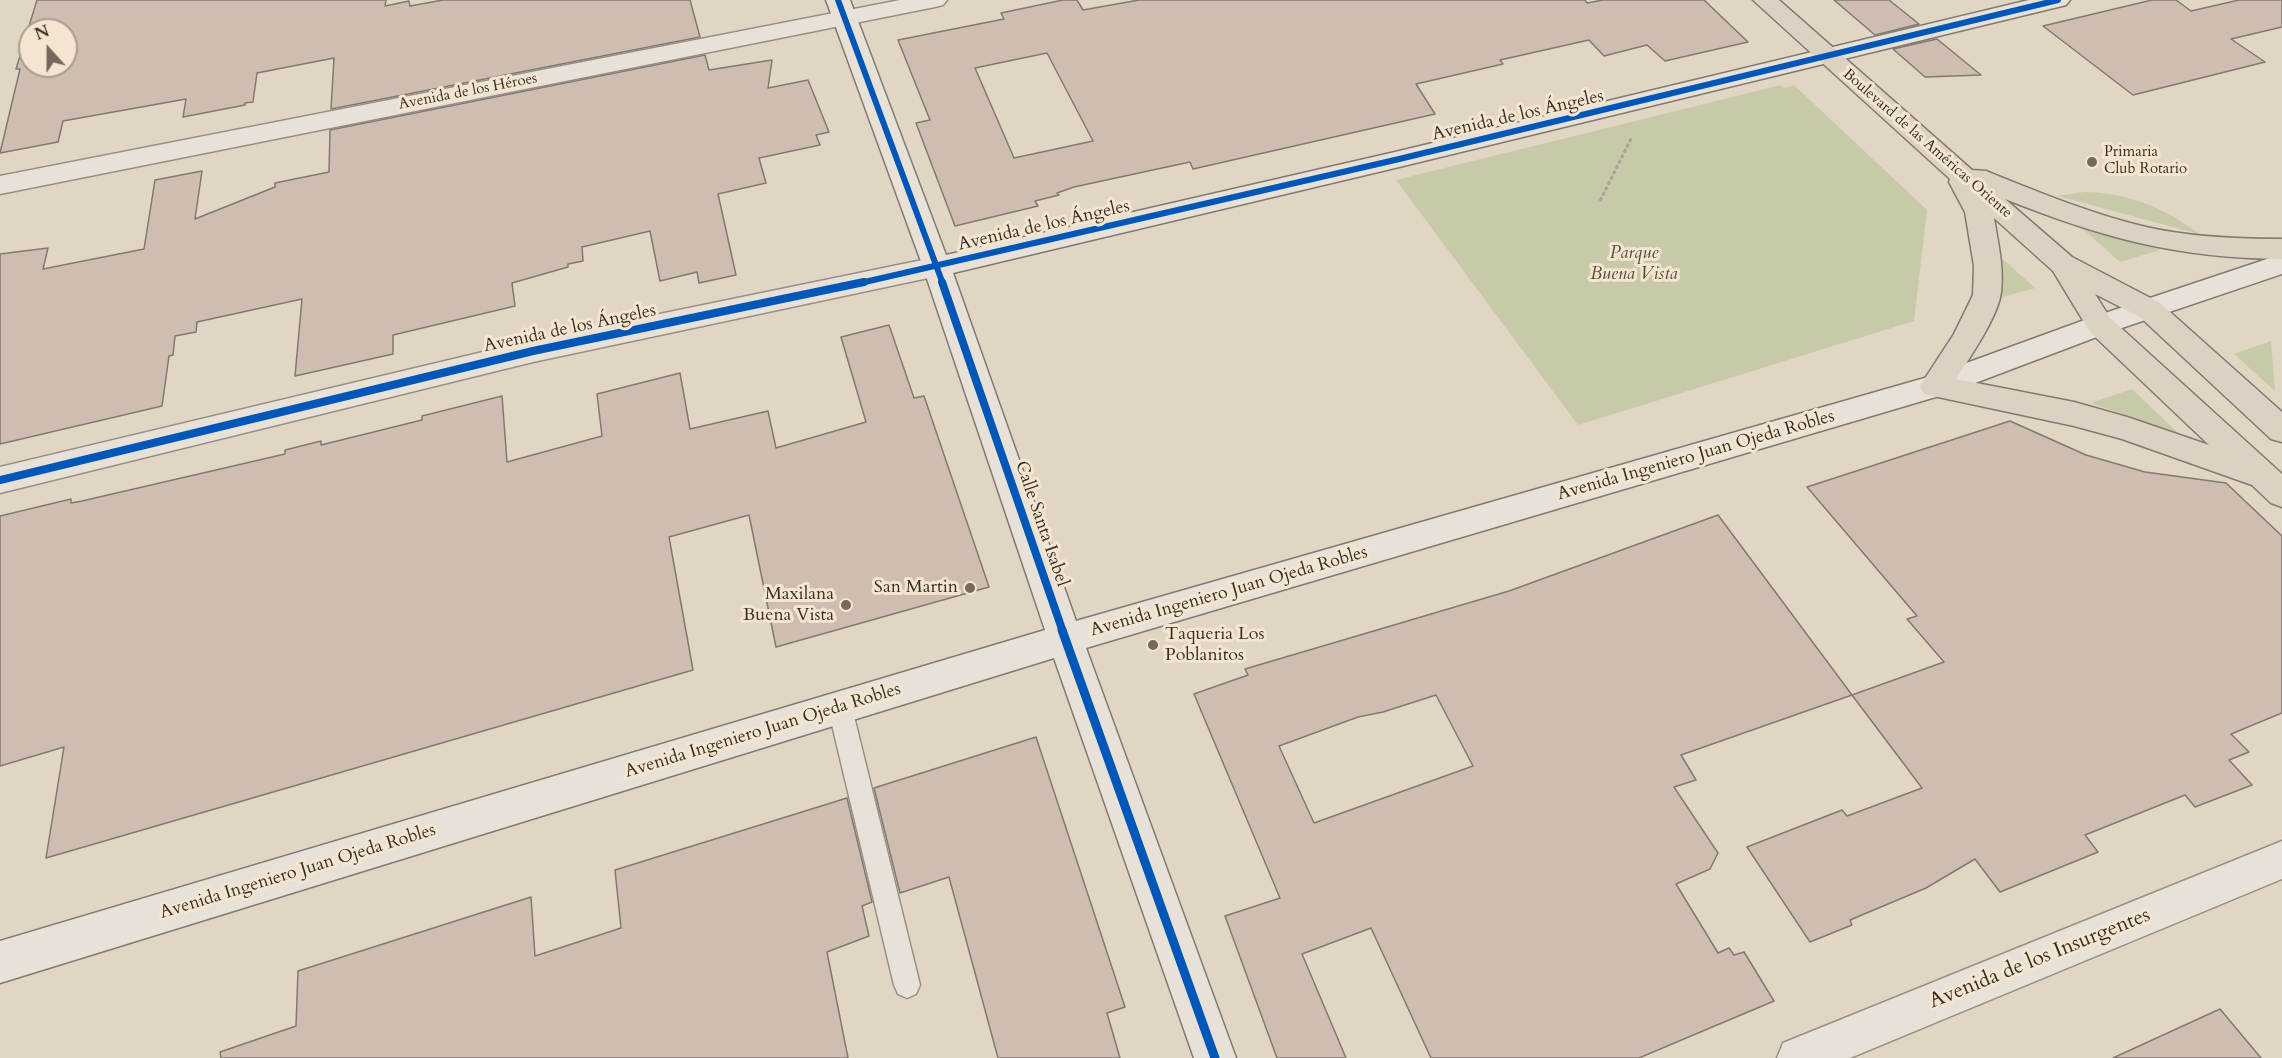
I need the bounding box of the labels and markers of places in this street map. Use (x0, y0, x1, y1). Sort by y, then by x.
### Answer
place label: Primaria Club Rotario (2104, 144, 2187, 179)
marker: Primaria Club Rotario (2085, 155, 2099, 169)
place label: San Martin (874, 577, 958, 599)
marker: San Martin (963, 581, 977, 595)
place label: Maxilana Buena Vista (743, 584, 834, 626)
marker: Maxilana Buena Vista (839, 598, 853, 612)
place label: Taqueria Los Poblanitos (1165, 624, 1265, 666)
marker: Taqueria Los Poblanitos (1146, 638, 1160, 652)

